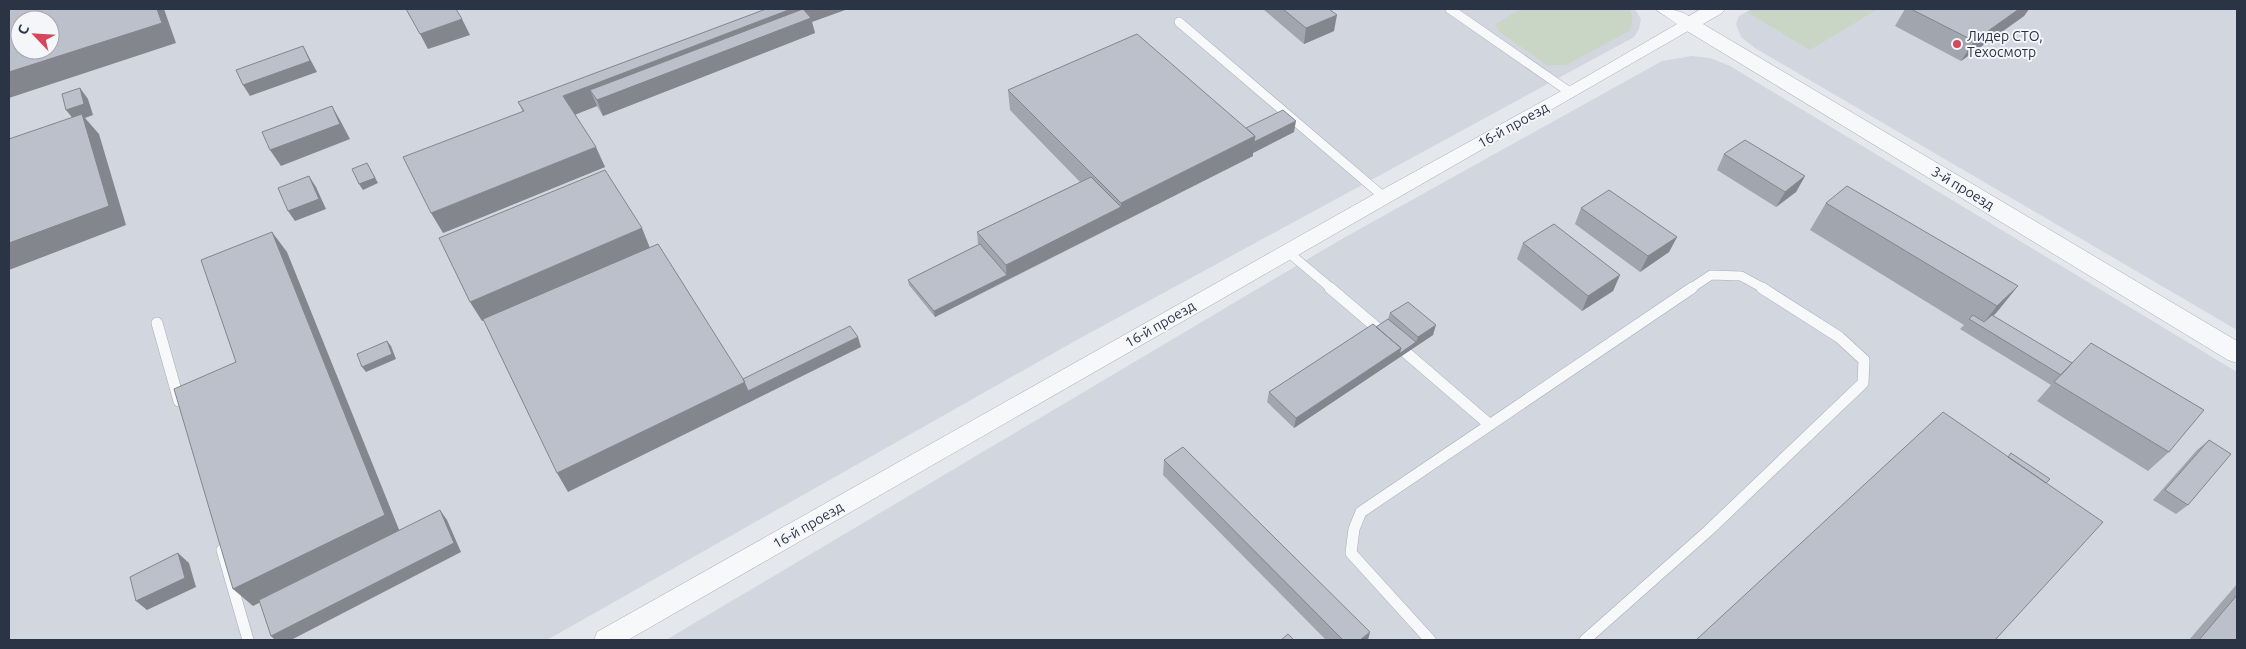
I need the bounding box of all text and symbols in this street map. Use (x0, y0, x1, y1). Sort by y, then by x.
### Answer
north arrow (10, 10, 60, 60)
text: С (14, 22, 32, 37)
place label: Лидер СТО, Техосмотр (1967, 28, 2043, 60)
marker: Лидер СТО, Техосмотр (1951, 38, 1963, 50)
street label: 16-й проезд (1475, 99, 1551, 151)
street label: 3-й проезд (1929, 163, 1997, 213)
street label: 16-й проезд (1122, 297, 1198, 351)
street label: 16-й проезд (770, 498, 846, 552)

